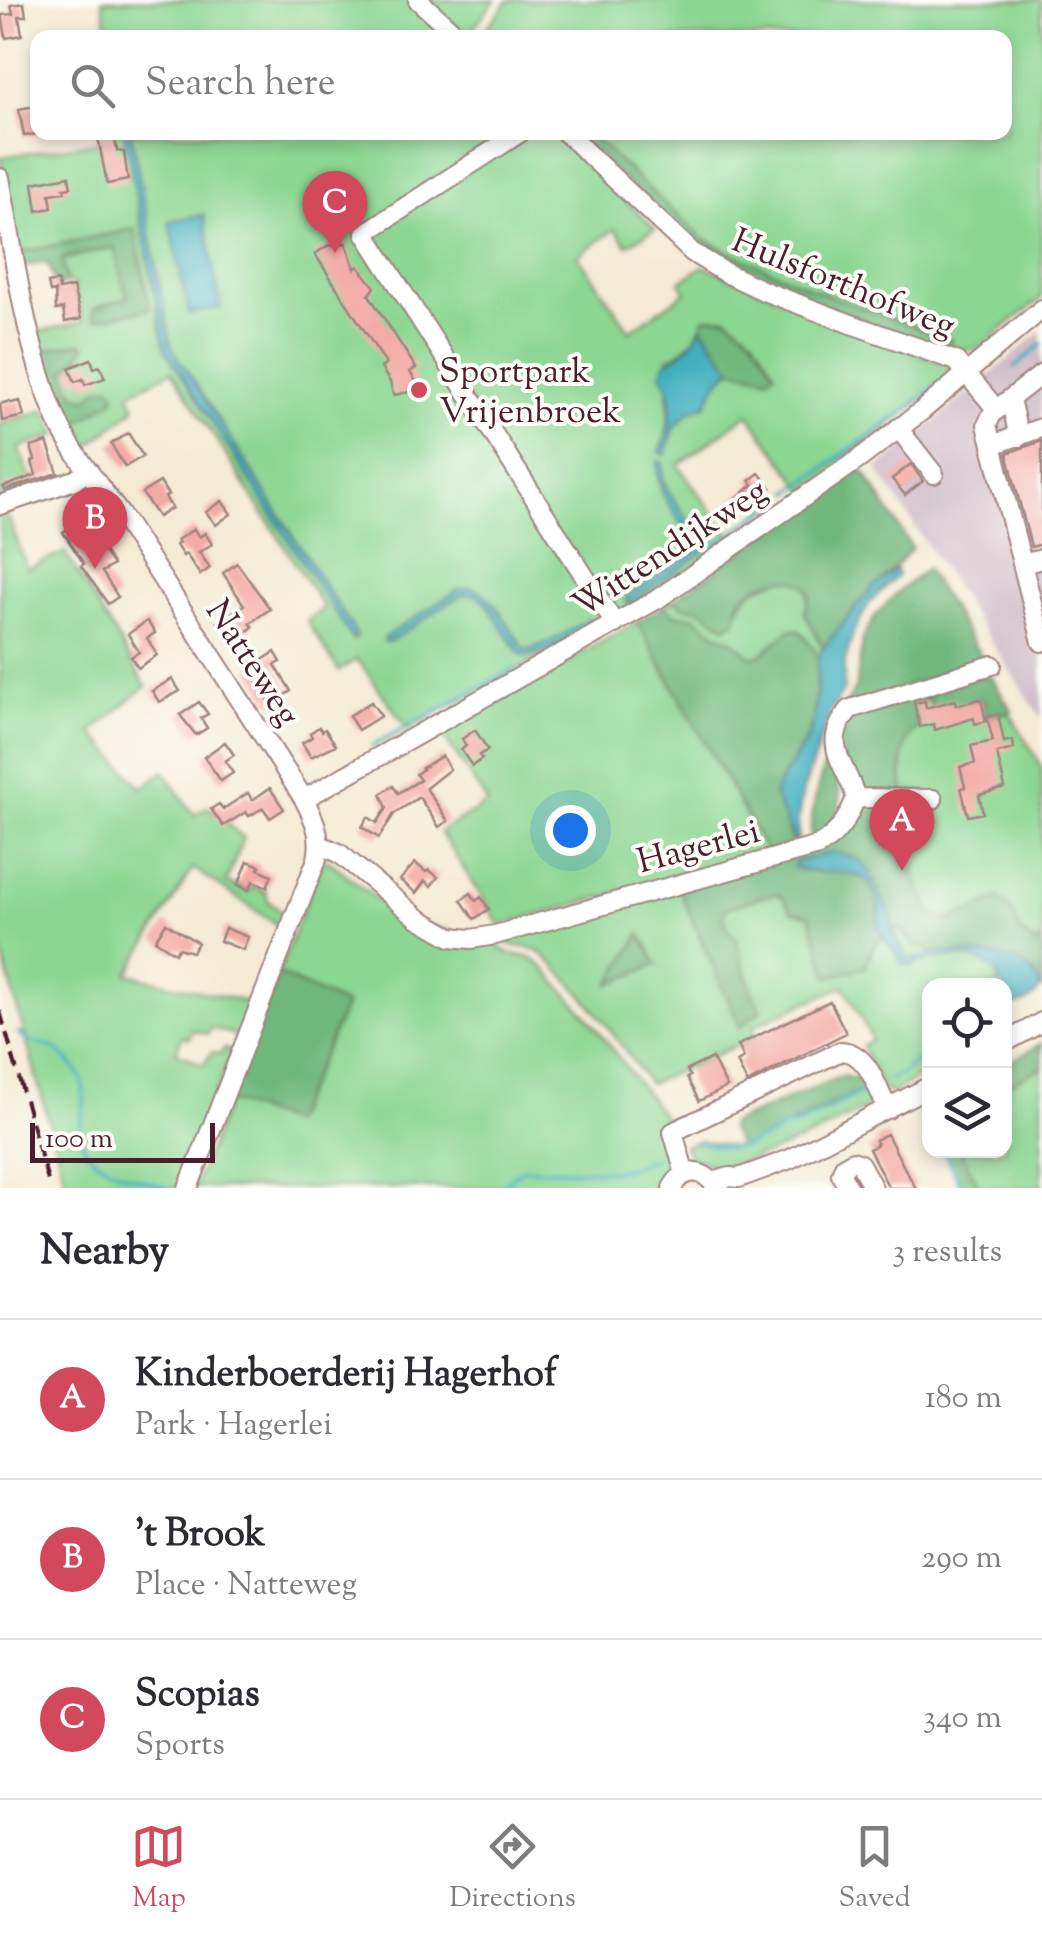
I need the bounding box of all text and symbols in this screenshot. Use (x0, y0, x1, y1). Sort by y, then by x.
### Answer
search box (30, 30, 1012, 140)
icon: search (65, 58, 120, 113)
text: Search here (145, 58, 336, 112)
pin: C (302, 170, 368, 253)
street label: Hulsforthofweg (723, 217, 962, 353)
place label: Sportpark Vrijenbroek (439, 348, 621, 439)
marker: Sportpark Vrijenbroek (408, 379, 430, 401)
street label: Wittendijkweg (563, 468, 779, 632)
pin: B (62, 486, 128, 569)
street label: Natteweg (191, 591, 311, 737)
pin: A (870, 788, 934, 871)
your location (545, 805, 596, 856)
street label: Hagerlei (632, 808, 766, 889)
map controls (922, 978, 1012, 1158)
button: locate (922, 978, 1012, 1068)
button: layers (922, 1068, 1012, 1158)
scale bar (30, 1118, 215, 1162)
text: 100 m (45, 1120, 113, 1160)
text: Nearby (40, 1223, 169, 1283)
text: 3 results (892, 1230, 1002, 1276)
text: Kinderboerderij Hagerhof (135, 1349, 557, 1403)
text: A (60, 1376, 85, 1422)
text: 180 m (925, 1376, 1002, 1422)
text: Park · Hagerlei (135, 1403, 332, 1449)
text: 't Brook (135, 1509, 265, 1563)
text: B (62, 1536, 83, 1582)
text: 290 m (921, 1536, 1002, 1582)
text: Place · Natteweg (135, 1563, 357, 1609)
text: Scopias (135, 1669, 260, 1723)
text: C (60, 1696, 85, 1742)
text: 340 m (923, 1696, 1002, 1742)
text: Sports (135, 1723, 225, 1769)
tab: Map (131, 1819, 186, 1919)
tab: Directions (449, 1819, 576, 1919)
tab: Saved (839, 1819, 911, 1919)

